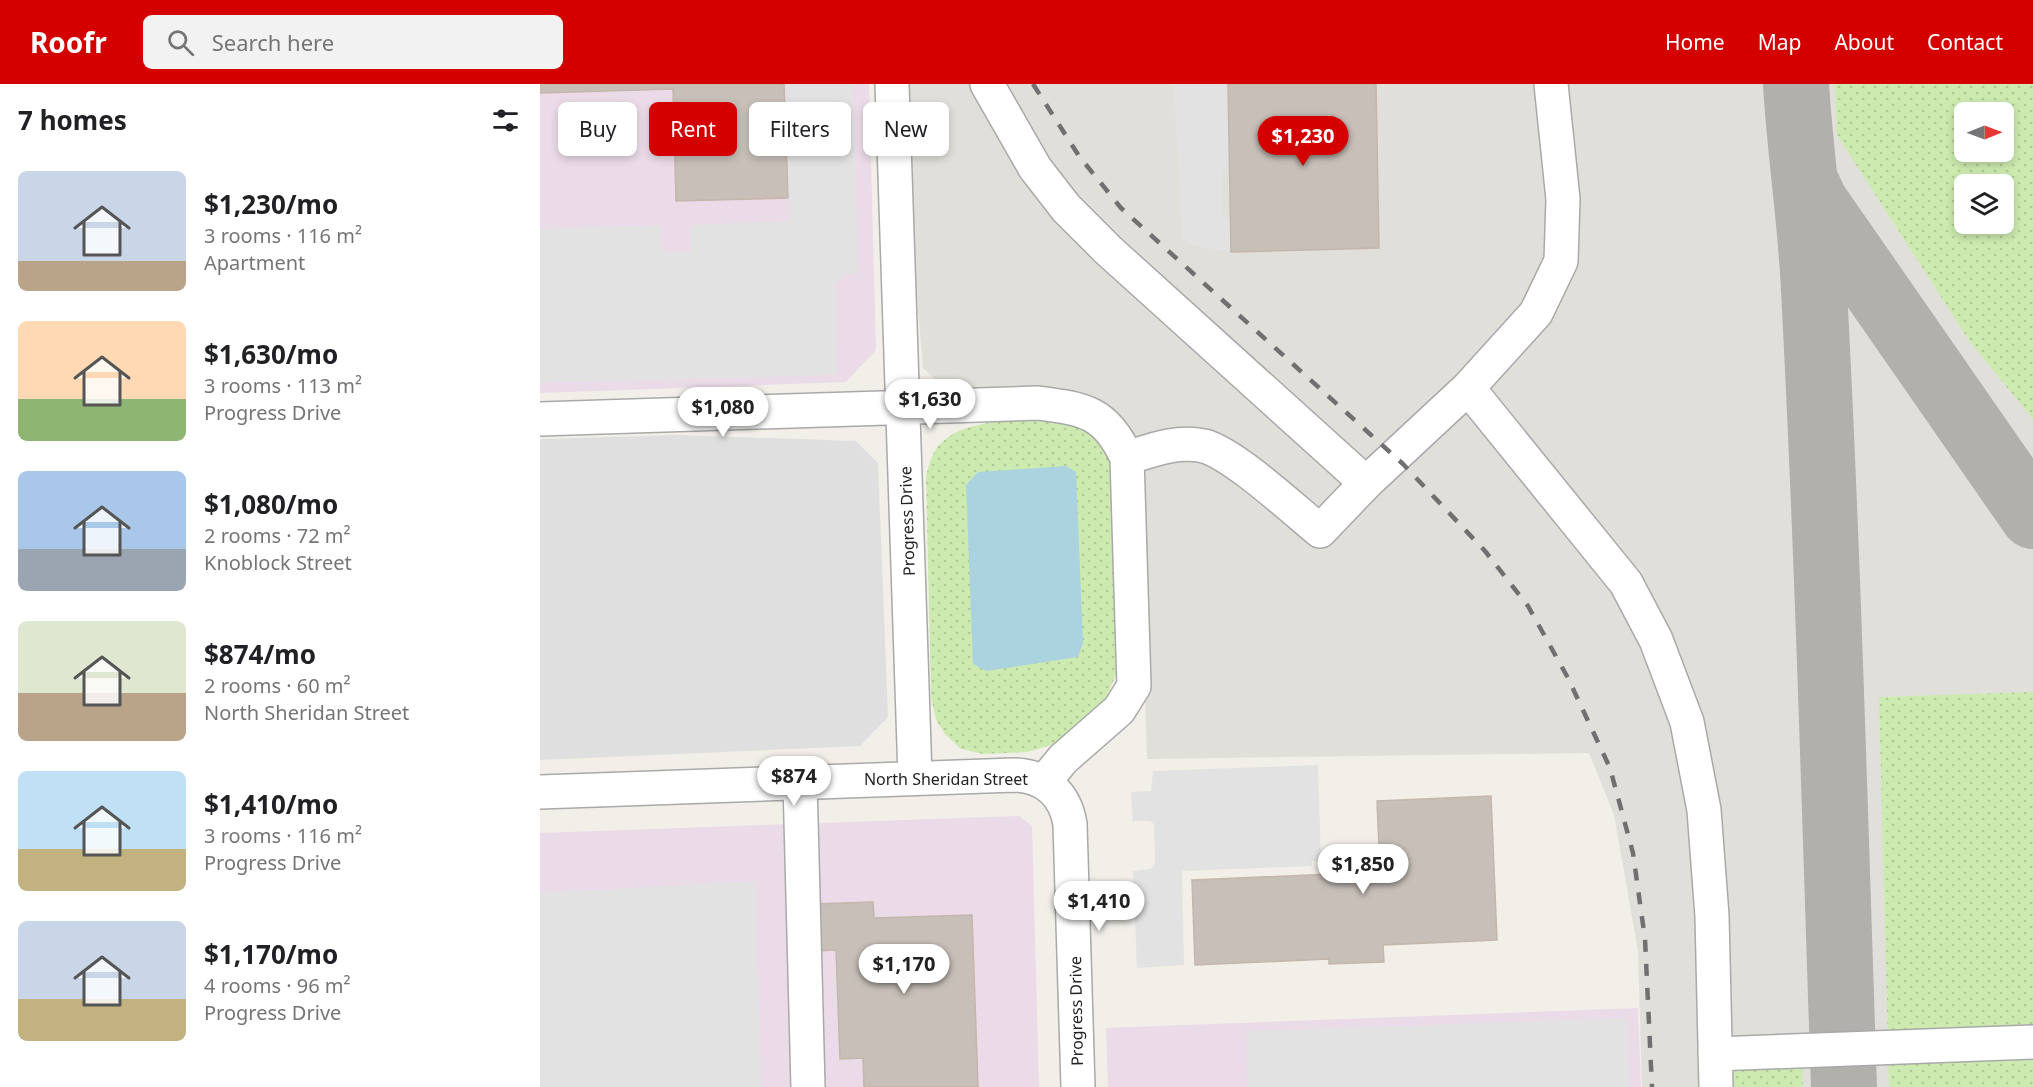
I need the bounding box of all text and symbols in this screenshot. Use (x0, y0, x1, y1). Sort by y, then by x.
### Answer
search box (143, 15, 563, 69)
text: Roofr (30, 23, 107, 61)
icon: search (164, 26, 197, 59)
text: Search here (212, 27, 334, 57)
text: Home (1665, 28, 1725, 56)
text: Map (1758, 28, 1801, 56)
text: About (1834, 28, 1894, 56)
text: Contact (1927, 28, 2003, 56)
text: 7 homes (18, 102, 127, 138)
chip: Buy (558, 102, 637, 156)
chip: Rent (649, 102, 737, 156)
chip: Filters (749, 102, 851, 156)
chip: New (863, 102, 949, 156)
north arrow (1954, 102, 2014, 162)
map controls (1954, 102, 2014, 234)
icon: filters (489, 104, 522, 137)
pin: $1,230 (1254, 116, 1352, 167)
text: $1,230 (1272, 122, 1334, 149)
button: layers (1954, 174, 2014, 234)
text: $1,230/mo (204, 186, 338, 222)
icon: home (66, 195, 138, 267)
text: 3 rooms · 116 m² (204, 222, 362, 249)
text: Apartment (204, 249, 305, 276)
text: $1,630/mo (204, 336, 338, 372)
icon: home (66, 345, 138, 417)
text: 3 rooms · 113 m² (204, 372, 362, 399)
pin: $1,630 (881, 379, 979, 430)
text: $1,630 (899, 385, 961, 412)
pin: $1,080 (674, 387, 772, 438)
text: $1,080 (692, 393, 754, 420)
text: Progress Drive (204, 399, 341, 426)
street label: Progress Drive (894, 466, 920, 576)
text: $1,080/mo (204, 486, 338, 522)
icon: home (66, 495, 138, 567)
text: 2 rooms · 72 m² (204, 522, 351, 549)
text: Knoblock Street (204, 549, 352, 576)
text: $874/mo (204, 636, 316, 672)
icon: home (66, 645, 138, 717)
text: 2 rooms · 60 m² (204, 672, 351, 699)
text: North Sheridan Street (204, 699, 409, 726)
pin: $874 (758, 756, 830, 807)
text: $874 (771, 762, 817, 789)
street label: North Sheridan Street (864, 768, 1028, 790)
text: $1,410/mo (204, 786, 338, 822)
icon: home (66, 795, 138, 867)
text: 3 rooms · 116 m² (204, 822, 362, 849)
pin: $1,850 (1314, 844, 1412, 895)
text: Progress Drive (204, 849, 341, 876)
text: $1,850 (1332, 850, 1394, 877)
pin: $1,410 (1050, 881, 1148, 932)
text: $1,410 (1068, 887, 1130, 914)
text: $1,170/mo (204, 936, 338, 972)
pin: $1,170 (855, 944, 953, 995)
icon: home (66, 945, 138, 1017)
text: $1,170 (873, 950, 935, 977)
street label: Progress Drive (1064, 956, 1088, 1066)
text: 4 rooms · 96 m² (204, 972, 351, 999)
text: Progress Drive (204, 999, 341, 1026)

